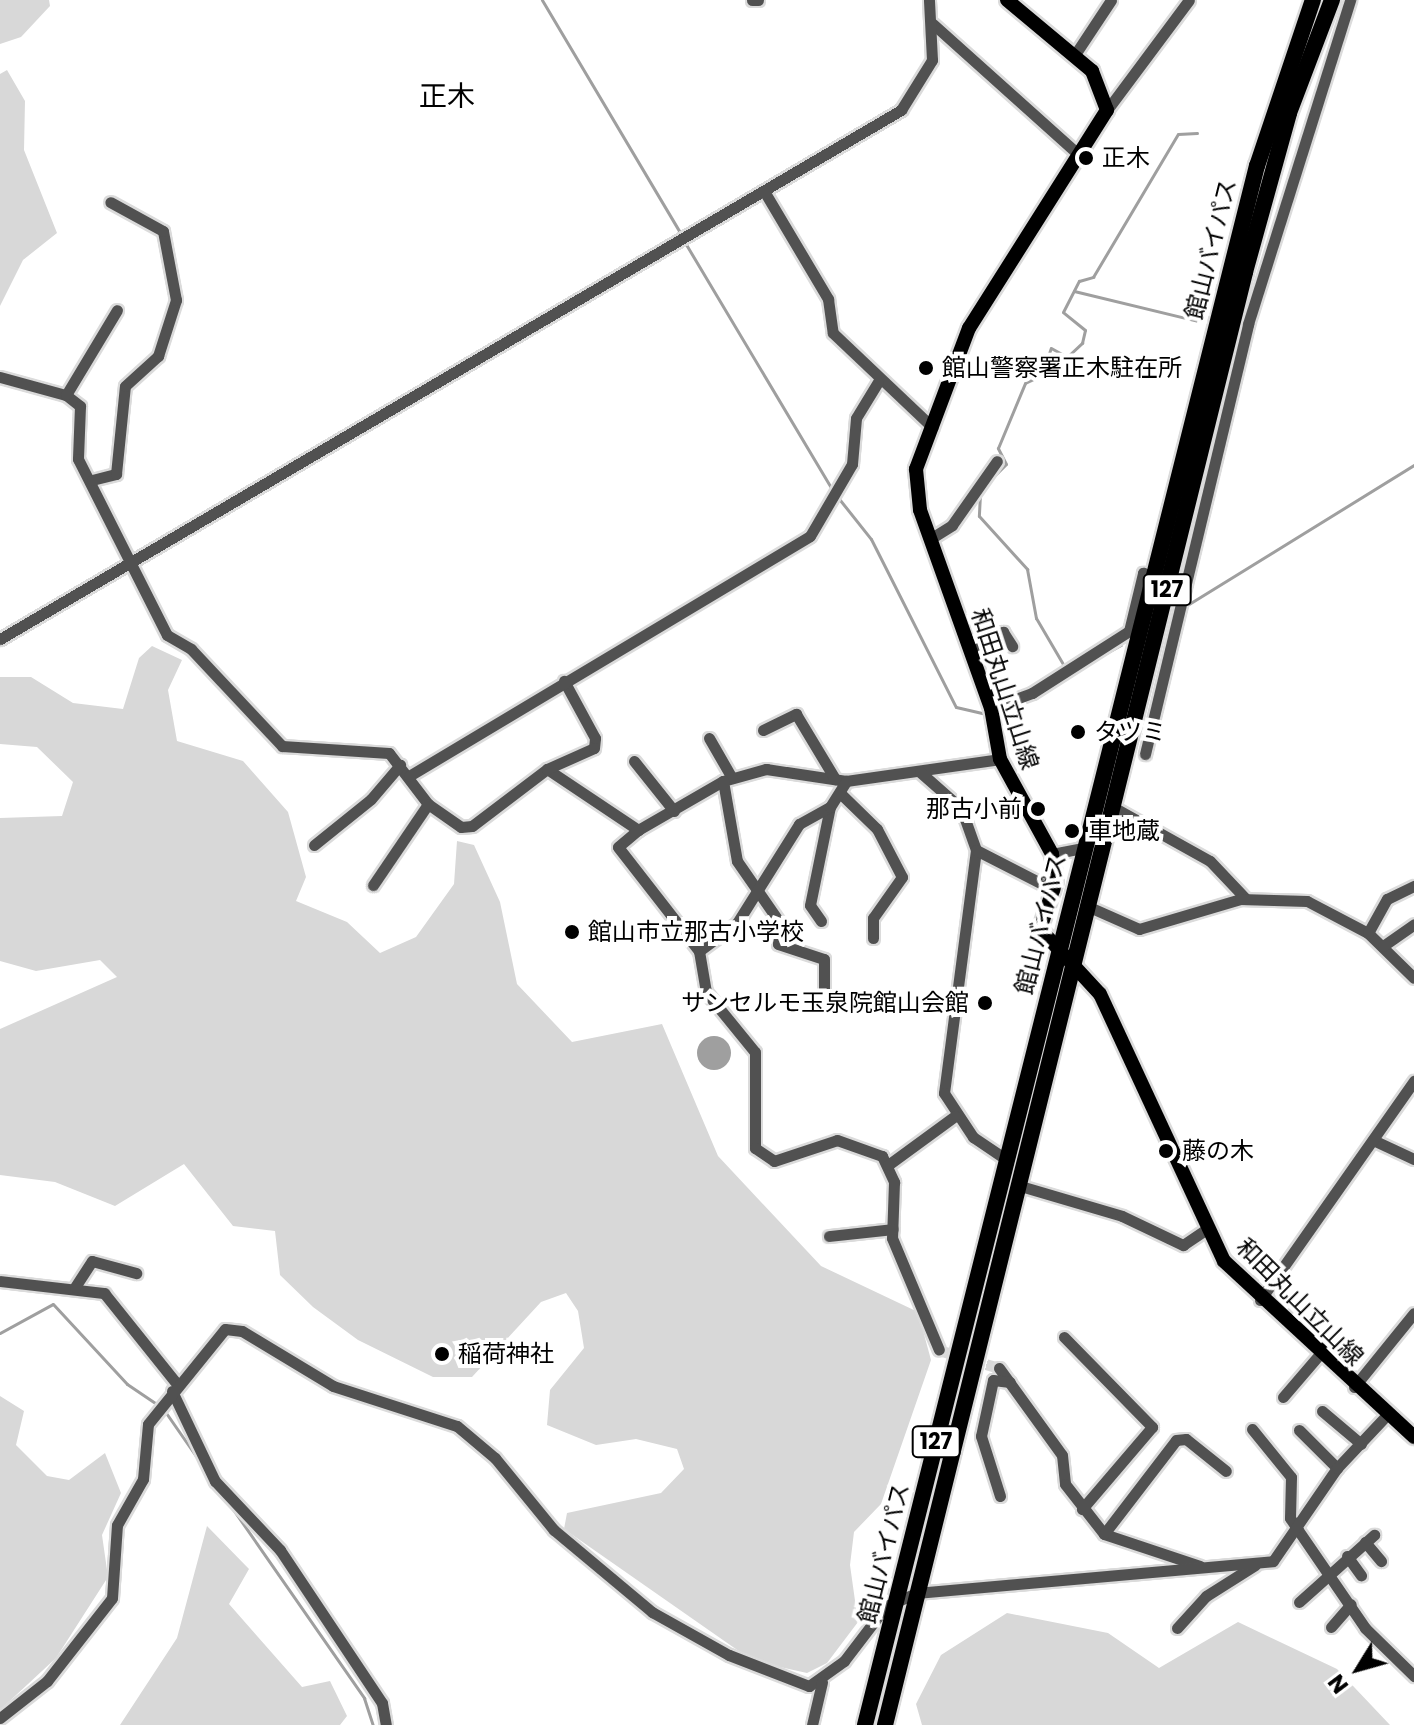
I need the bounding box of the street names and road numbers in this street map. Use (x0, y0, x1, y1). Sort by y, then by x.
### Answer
street label: 館山バイパス (1180, 176, 1242, 322)
road number: 127 (1141, 572, 1193, 608)
street label: 和田丸山立山線 (965, 605, 1045, 773)
street label: 館山バイパス (1010, 851, 1072, 997)
street label: 和田丸山立山線 (1230, 1232, 1370, 1372)
road number: 127 (910, 1424, 962, 1460)
street label: 館山バイパス (853, 1480, 915, 1626)

